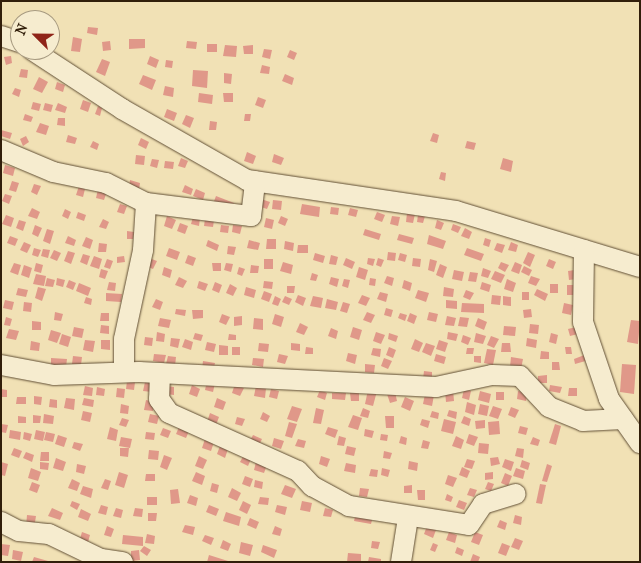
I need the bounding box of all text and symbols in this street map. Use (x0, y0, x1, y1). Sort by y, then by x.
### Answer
north arrow (10, 10, 60, 60)
text: N (12, 21, 32, 38)

